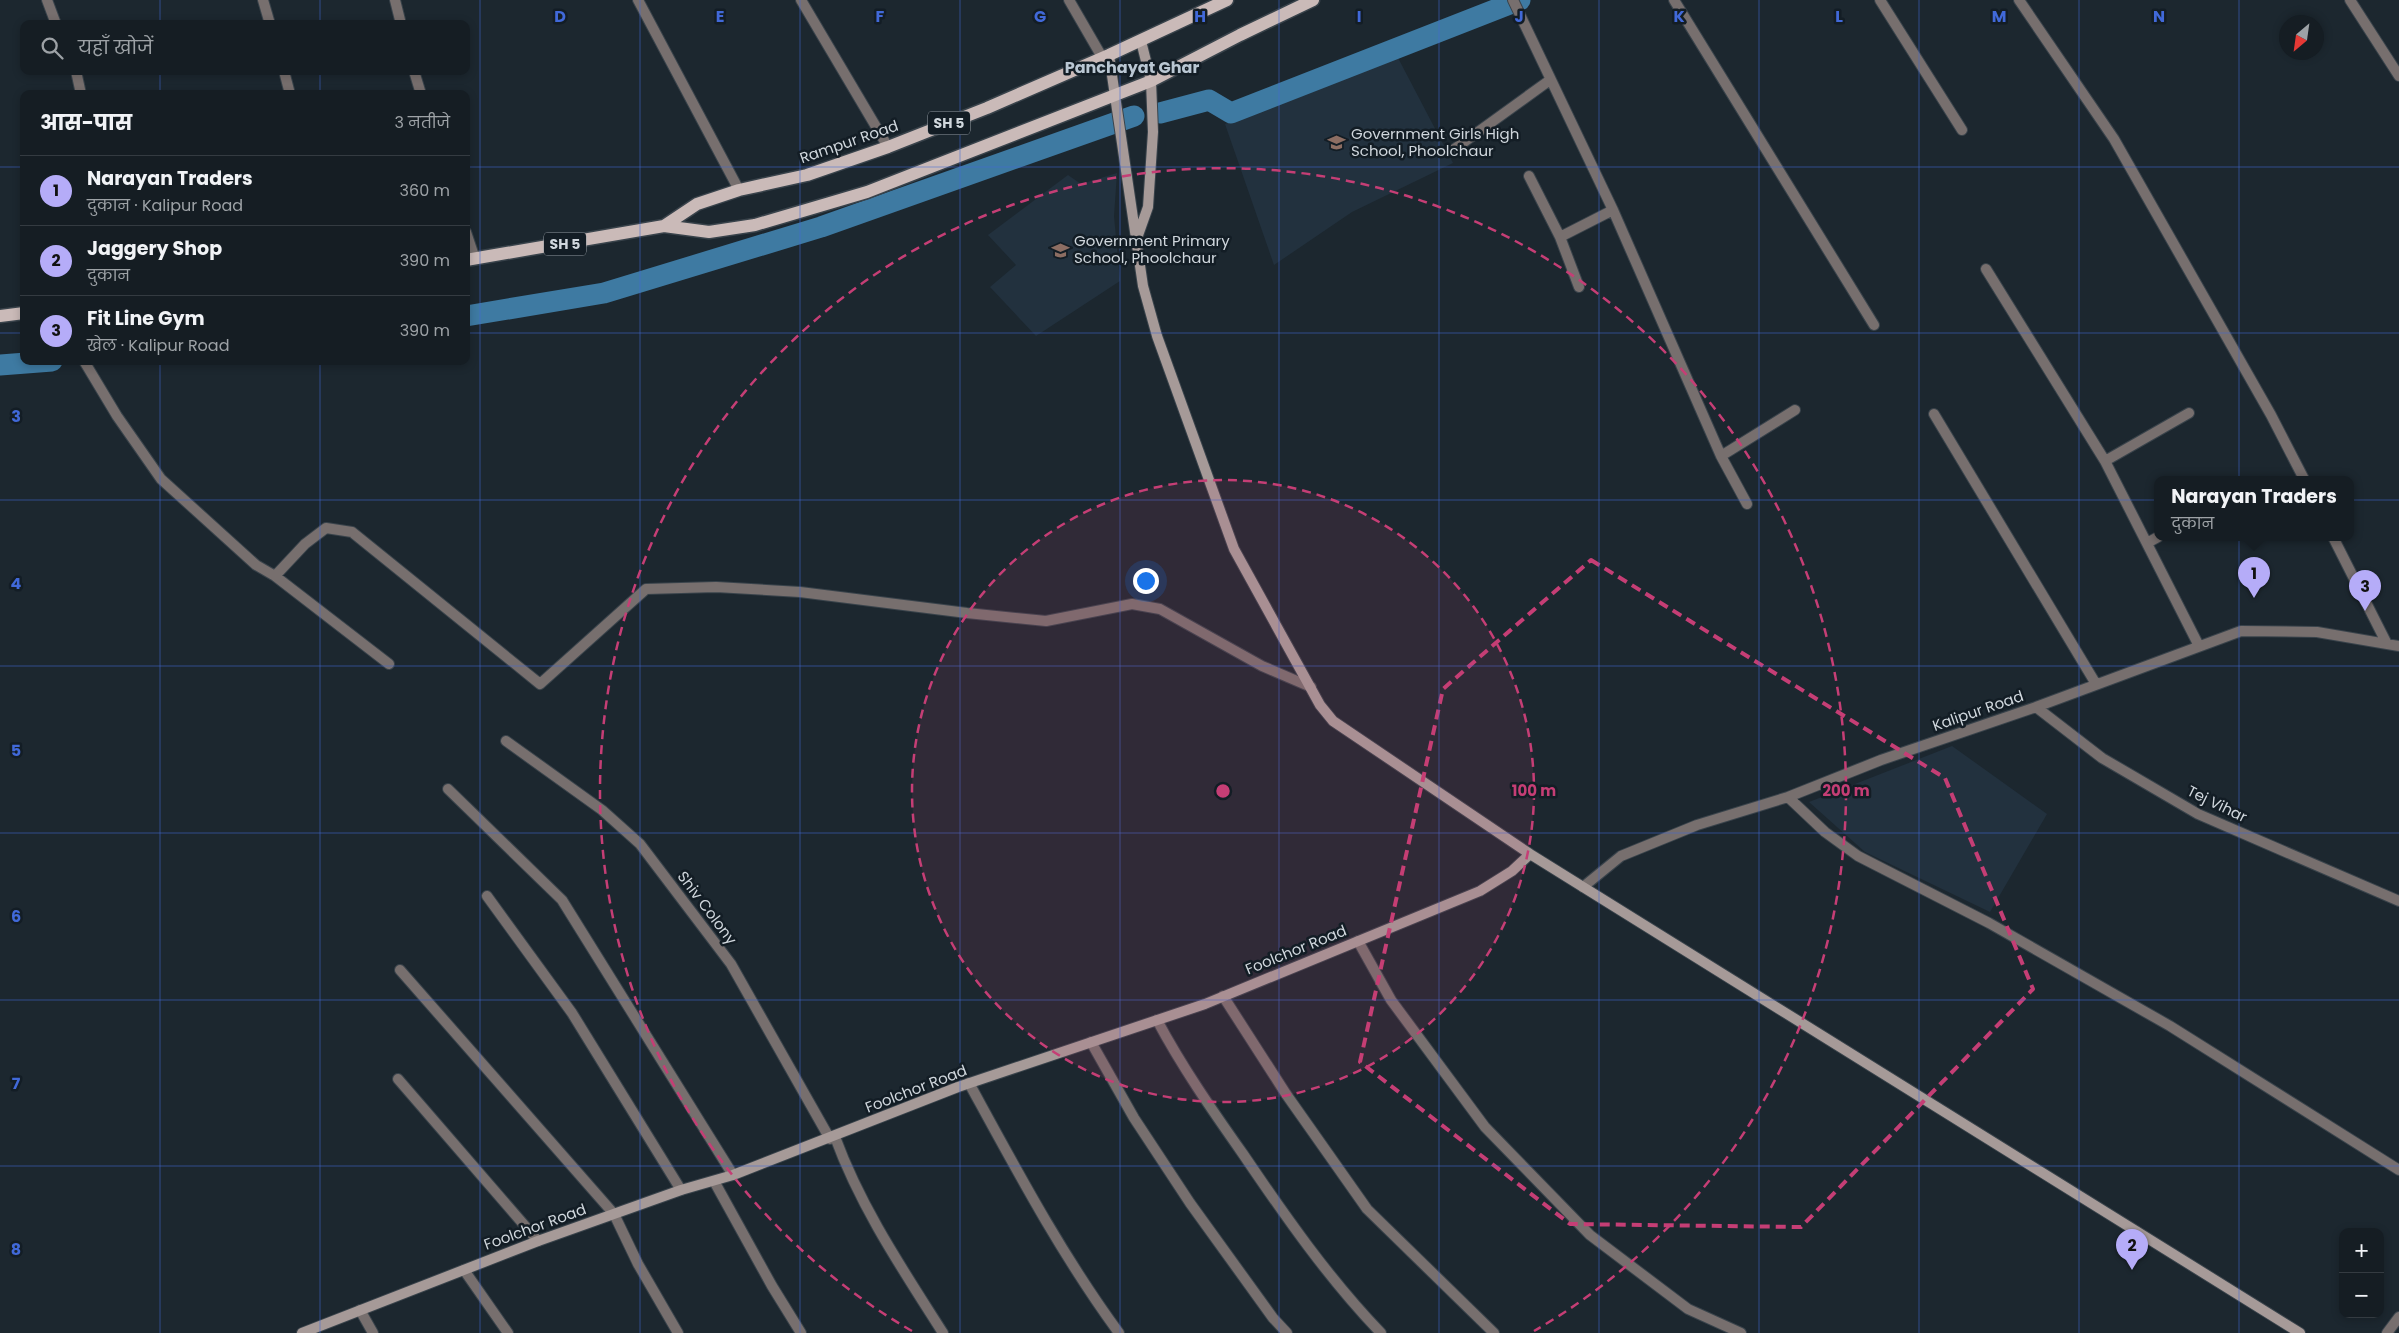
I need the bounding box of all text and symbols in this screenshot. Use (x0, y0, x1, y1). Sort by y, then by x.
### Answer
text: D (554, 5, 566, 28)
text: E (716, 5, 724, 28)
text: F (876, 5, 885, 28)
text: G (1034, 5, 1046, 28)
text: H (1194, 5, 1206, 28)
text: I (1357, 5, 1361, 28)
text: J (1514, 5, 1524, 28)
text: K (1673, 5, 1685, 28)
text: L (1835, 5, 1843, 28)
text: M (1992, 5, 2006, 28)
text: N (2153, 5, 2165, 28)
north arrow (2279, 15, 2324, 60)
search box (20, 20, 470, 75)
icon: search (38, 34, 66, 62)
text: यहाँ खोजें (78, 34, 153, 61)
district label: Panchayat Ghar (1065, 56, 1199, 79)
text: आस-पास (40, 108, 132, 137)
text: 3 नतीजे (394, 111, 450, 134)
road number: SH 5 (928, 112, 970, 134)
street label: Rampur Road (797, 115, 901, 168)
place label: Government Girls High School, Phoolchaur (1351, 123, 1519, 161)
school or university icon: Government Girls High School, Phoolchaur (1327, 133, 1347, 153)
text: Narayan Traders (87, 165, 253, 192)
text: 1 (53, 179, 59, 202)
text: 360 m (400, 179, 450, 202)
text: दुकान · Kalipur Road (87, 194, 243, 217)
place label: Government Primary School, Phoolchaur (1074, 230, 1230, 268)
road number: SH 5 (544, 232, 586, 255)
text: Jaggery Shop (87, 235, 222, 262)
school or university icon: Government Primary School, Phoolchaur (1050, 240, 1070, 260)
text: 2 (51, 249, 61, 272)
text: 390 m (400, 249, 450, 272)
text: दुकान (87, 264, 130, 287)
text: Fit Line Gym (87, 305, 205, 332)
text: 3 (51, 319, 61, 342)
text: 390 m (400, 319, 450, 342)
text: खेल · Kalipur Road (87, 334, 230, 357)
text: 3 (11, 405, 21, 428)
popup (2154, 476, 2354, 541)
text: Narayan Traders (2171, 483, 2337, 510)
text: दुकान (2171, 512, 2214, 535)
pin: 1 (2238, 557, 2270, 598)
your location (1133, 568, 1159, 594)
pin: 3 (2349, 570, 2381, 611)
text: 4 (11, 572, 22, 595)
street label: Kalipur Road (1930, 685, 2026, 736)
text: 5 (11, 739, 21, 762)
text: 100 m (1512, 780, 1556, 801)
text: 200 m (1822, 780, 1870, 801)
street label: Tej Vihar (2184, 780, 2251, 827)
centre of rings (1214, 782, 1232, 800)
street label: Shiv Colony (673, 867, 742, 949)
text: 6 (11, 905, 21, 928)
street label: Foolchor Road (1242, 920, 1350, 979)
street label: Foolchor Road (862, 1059, 970, 1118)
text: 7 (12, 1072, 21, 1095)
street label: Foolchor Road (481, 1198, 589, 1255)
map controls (2339, 1228, 2384, 1318)
button: + (2339, 1228, 2384, 1273)
pin: 2 (2116, 1229, 2148, 1270)
text: 8 (11, 1238, 21, 1261)
button: − (2339, 1273, 2384, 1318)

